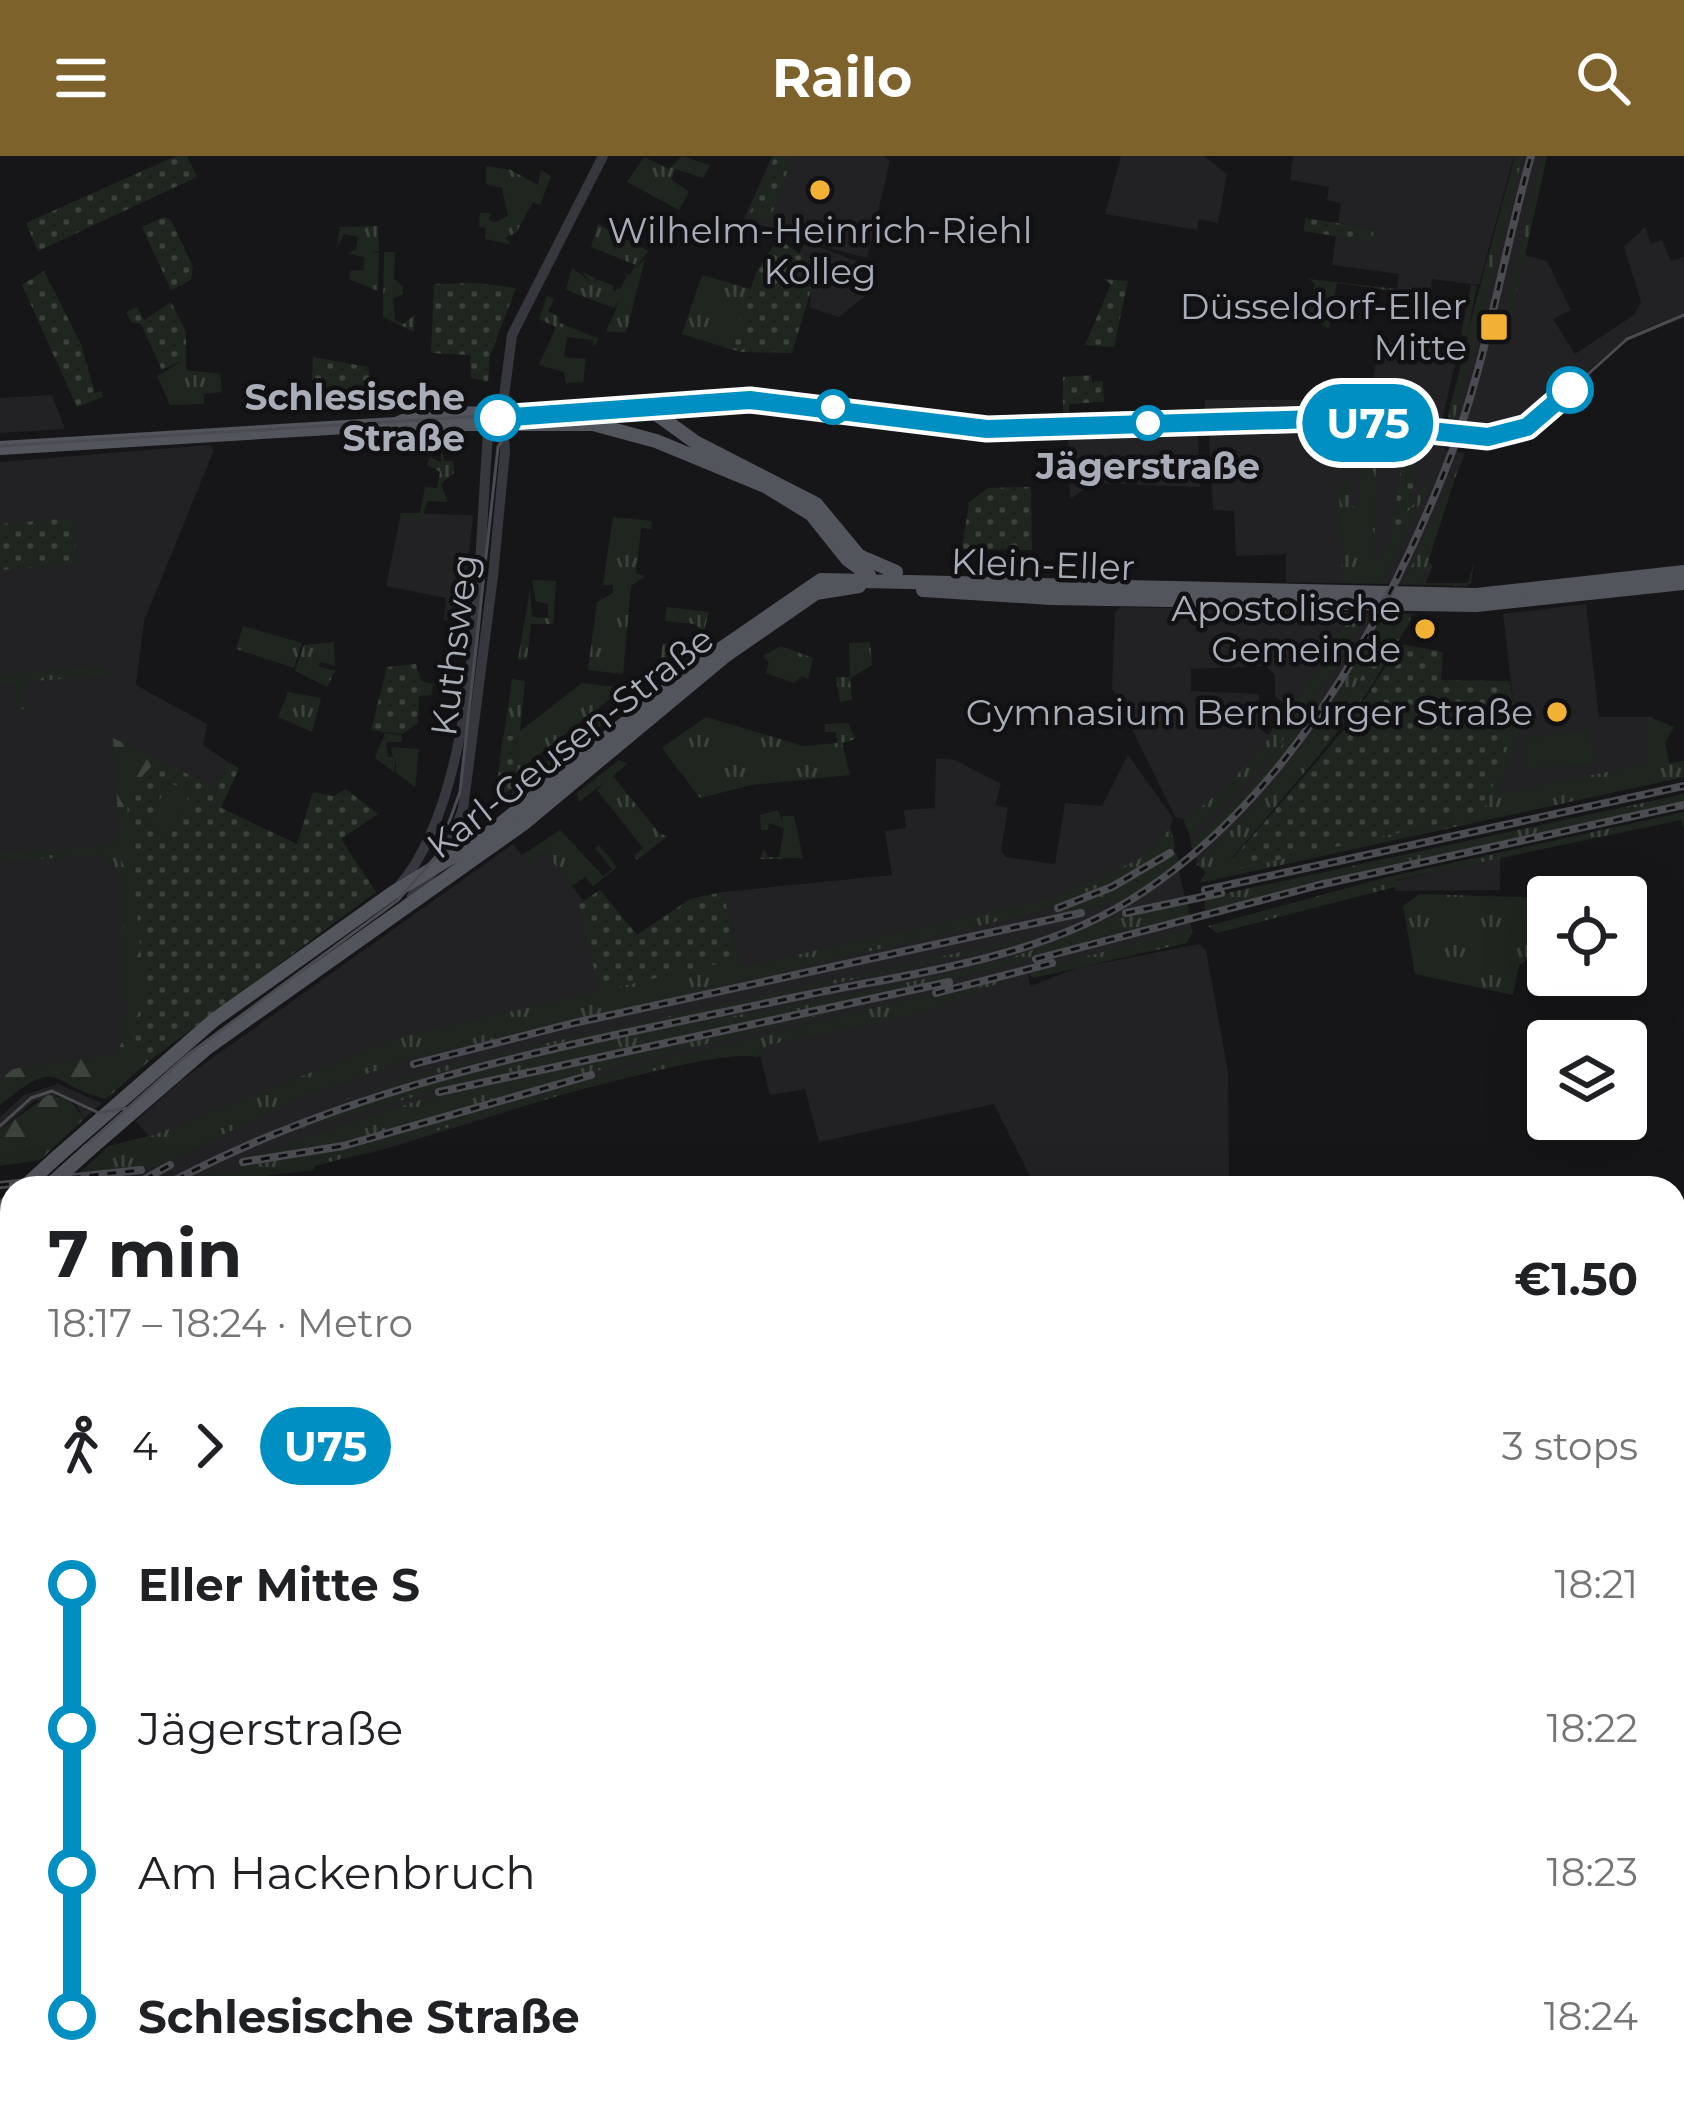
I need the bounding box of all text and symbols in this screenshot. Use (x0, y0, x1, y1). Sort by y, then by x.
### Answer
icon: menu (48, 45, 114, 111)
text: Railo (772, 45, 912, 111)
icon: search (1570, 45, 1636, 111)
marker: Wilhelm-Heinrich-Riehl Kolleg (807, 177, 833, 203)
place label: Wilhelm-Heinrich-Riehl Kolleg (608, 208, 1032, 293)
place label: Düsseldorf-Eller Mitte (1180, 284, 1467, 369)
marker: Düsseldorf-Eller Mitte (1478, 311, 1510, 343)
unlabelled marker (1548, 368, 1592, 412)
place label: Schlesische Straße (245, 375, 465, 460)
line badge: U75 (1299, 384, 1437, 462)
unlabelled marker (817, 391, 849, 423)
marker: Schlesische Straße (476, 396, 520, 440)
text: U75 (1326, 397, 1410, 449)
marker: Jägerstraße (1132, 407, 1164, 439)
place label: Jägerstraße (1035, 444, 1260, 488)
street label: Klein-Eller (950, 539, 1136, 589)
street label: Kuthsweg (421, 552, 487, 738)
place label: Apostolische Gemeinde (1171, 586, 1401, 671)
street label: Karl-Geusen-Straße (418, 616, 722, 868)
marker: Apostolische Gemeinde (1412, 616, 1438, 642)
place label: Gymnasium Bernburger Straße (966, 690, 1533, 734)
marker: Gymnasium Bernburger Straße (1544, 699, 1570, 725)
map controls (1527, 876, 1647, 1140)
button: locate (1527, 876, 1647, 996)
button: layers (1527, 1020, 1647, 1140)
text: 7 min (48, 1213, 242, 1294)
text: €1.50 (1514, 1251, 1638, 1306)
text: 18:17 – 18:24 · Metro (48, 1299, 413, 1347)
icon: walk (48, 1413, 114, 1479)
icon: forward (176, 1413, 242, 1479)
text: U75 (284, 1420, 367, 1472)
text: 4 (132, 1422, 158, 1470)
text: 3 stops (1502, 1422, 1638, 1470)
text: Eller Mitte S (138, 1557, 420, 1612)
text: 18:21 (1555, 1560, 1638, 1608)
text: Jägerstraße (138, 1701, 403, 1756)
text: 18:22 (1546, 1704, 1638, 1752)
text: Am Hackenbruch (138, 1845, 536, 1900)
text: 18:23 (1547, 1848, 1638, 1896)
text: Schlesische Straße (138, 1989, 580, 2044)
text: 18:24 (1544, 1992, 1638, 2040)

